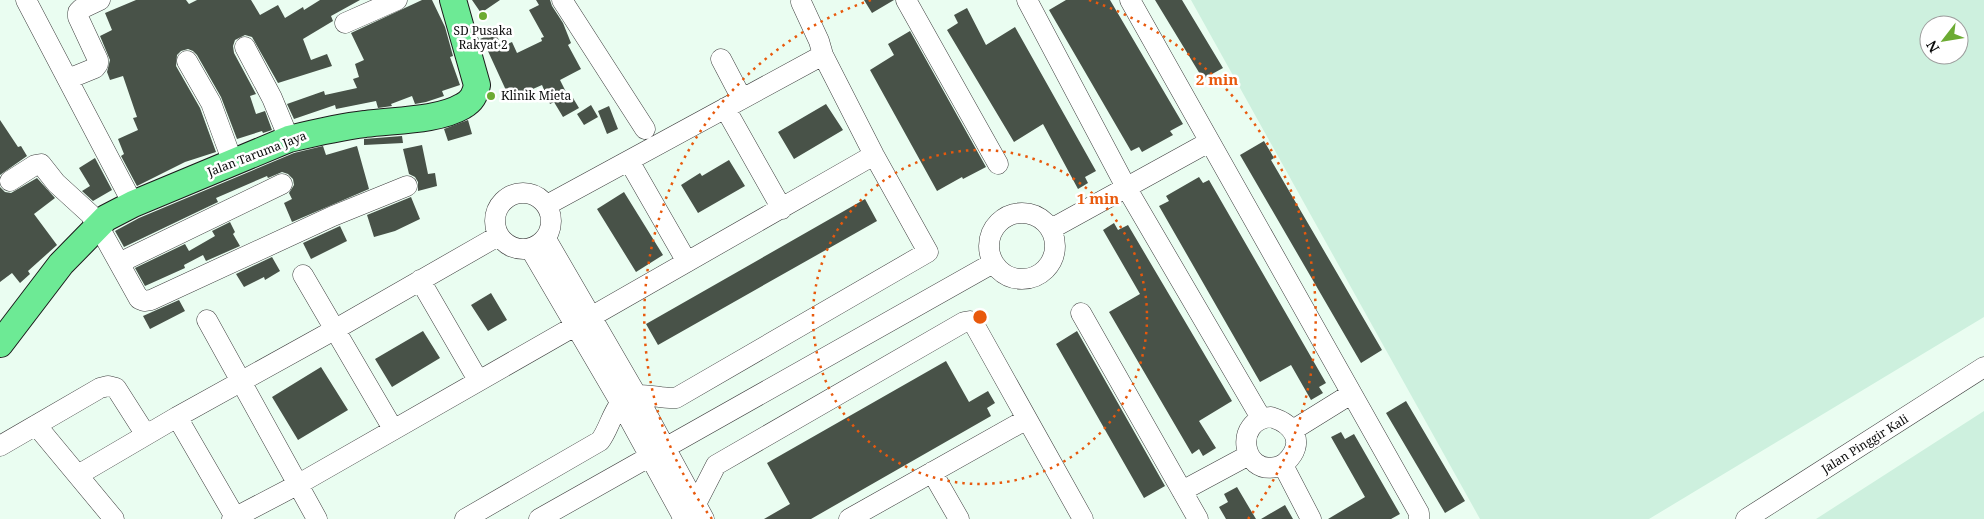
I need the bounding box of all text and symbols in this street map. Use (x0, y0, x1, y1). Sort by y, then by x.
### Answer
marker: SD Pusaka Rakyat 2 (477, 10, 489, 22)
north arrow (1919, 15, 1969, 65)
place label: SD Pusaka Rakyat 2 (453, 22, 513, 53)
text: N (1921, 37, 1943, 57)
text: 2 min (1196, 69, 1238, 89)
place label: Klinik Mieta (501, 87, 571, 104)
marker: Klinik Mieta (485, 90, 497, 102)
street label: Jalan Taruma Jaya (204, 127, 309, 181)
text: 1 min (1077, 188, 1119, 208)
centre of rings (971, 308, 989, 326)
street label: Jalan Pinggir Kali (1817, 410, 1912, 478)

